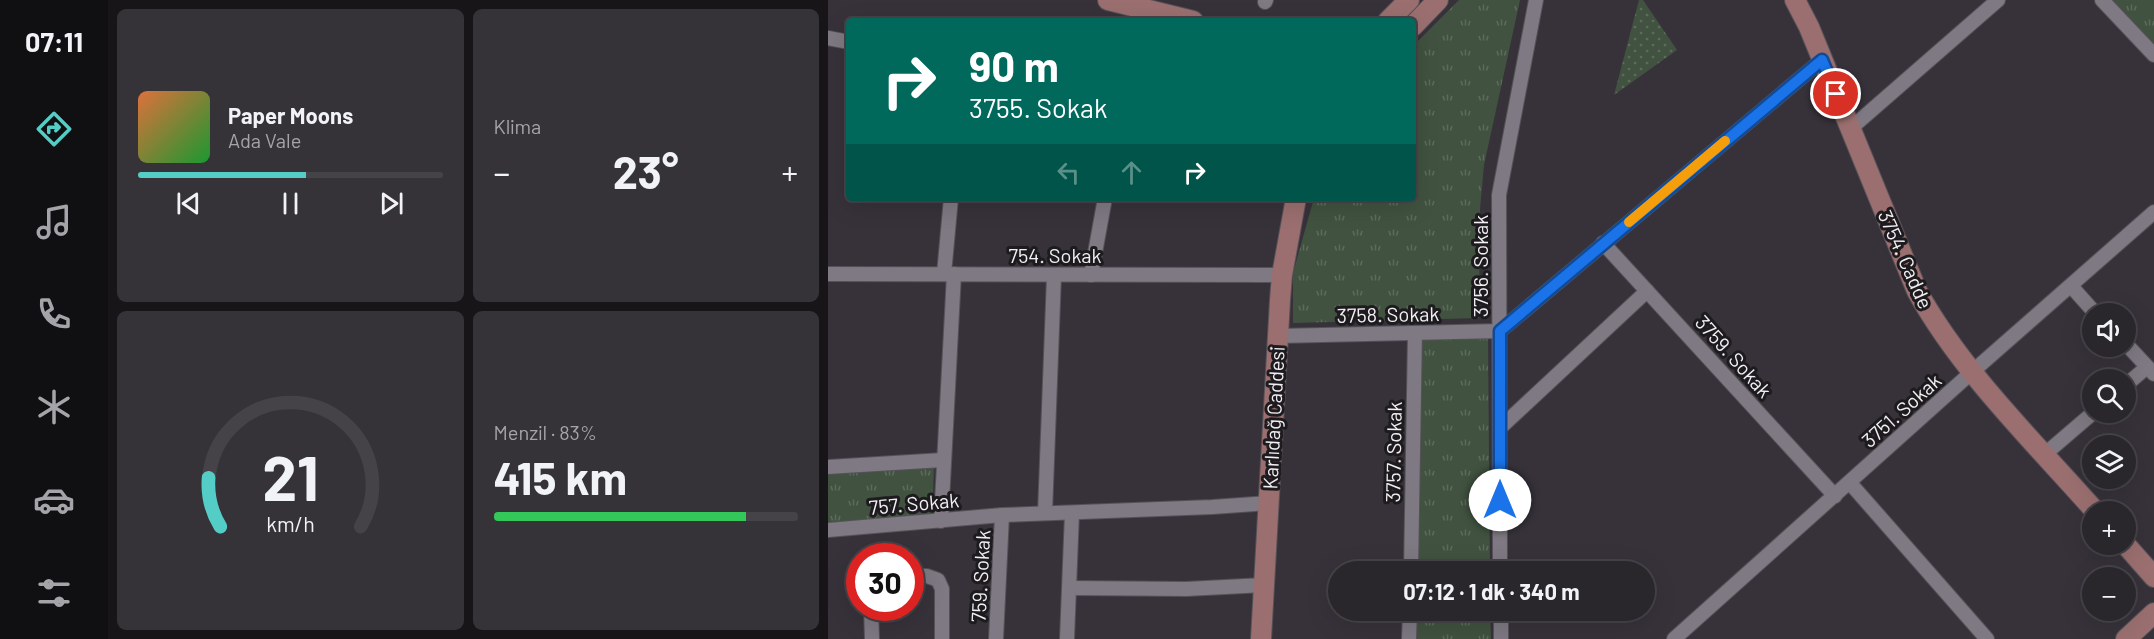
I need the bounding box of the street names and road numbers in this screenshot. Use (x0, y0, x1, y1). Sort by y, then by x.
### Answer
street label: 3754. Cadde (1874, 206, 1938, 312)
street label: 3756. Sokak (1468, 215, 1492, 317)
street label: 754. Sokak (1009, 243, 1101, 267)
street label: 3758. Sokak (1336, 301, 1440, 327)
street label: 3759. Sokak (1691, 310, 1777, 402)
street label: Karlıdağ Caddesi (1257, 346, 1289, 490)
street label: 3751. Sokak (1856, 368, 1946, 452)
street label: 3757. Sokak (1380, 401, 1406, 503)
street label: 757. Sokak (868, 487, 960, 519)
street label: 759. Sokak (966, 529, 994, 623)

